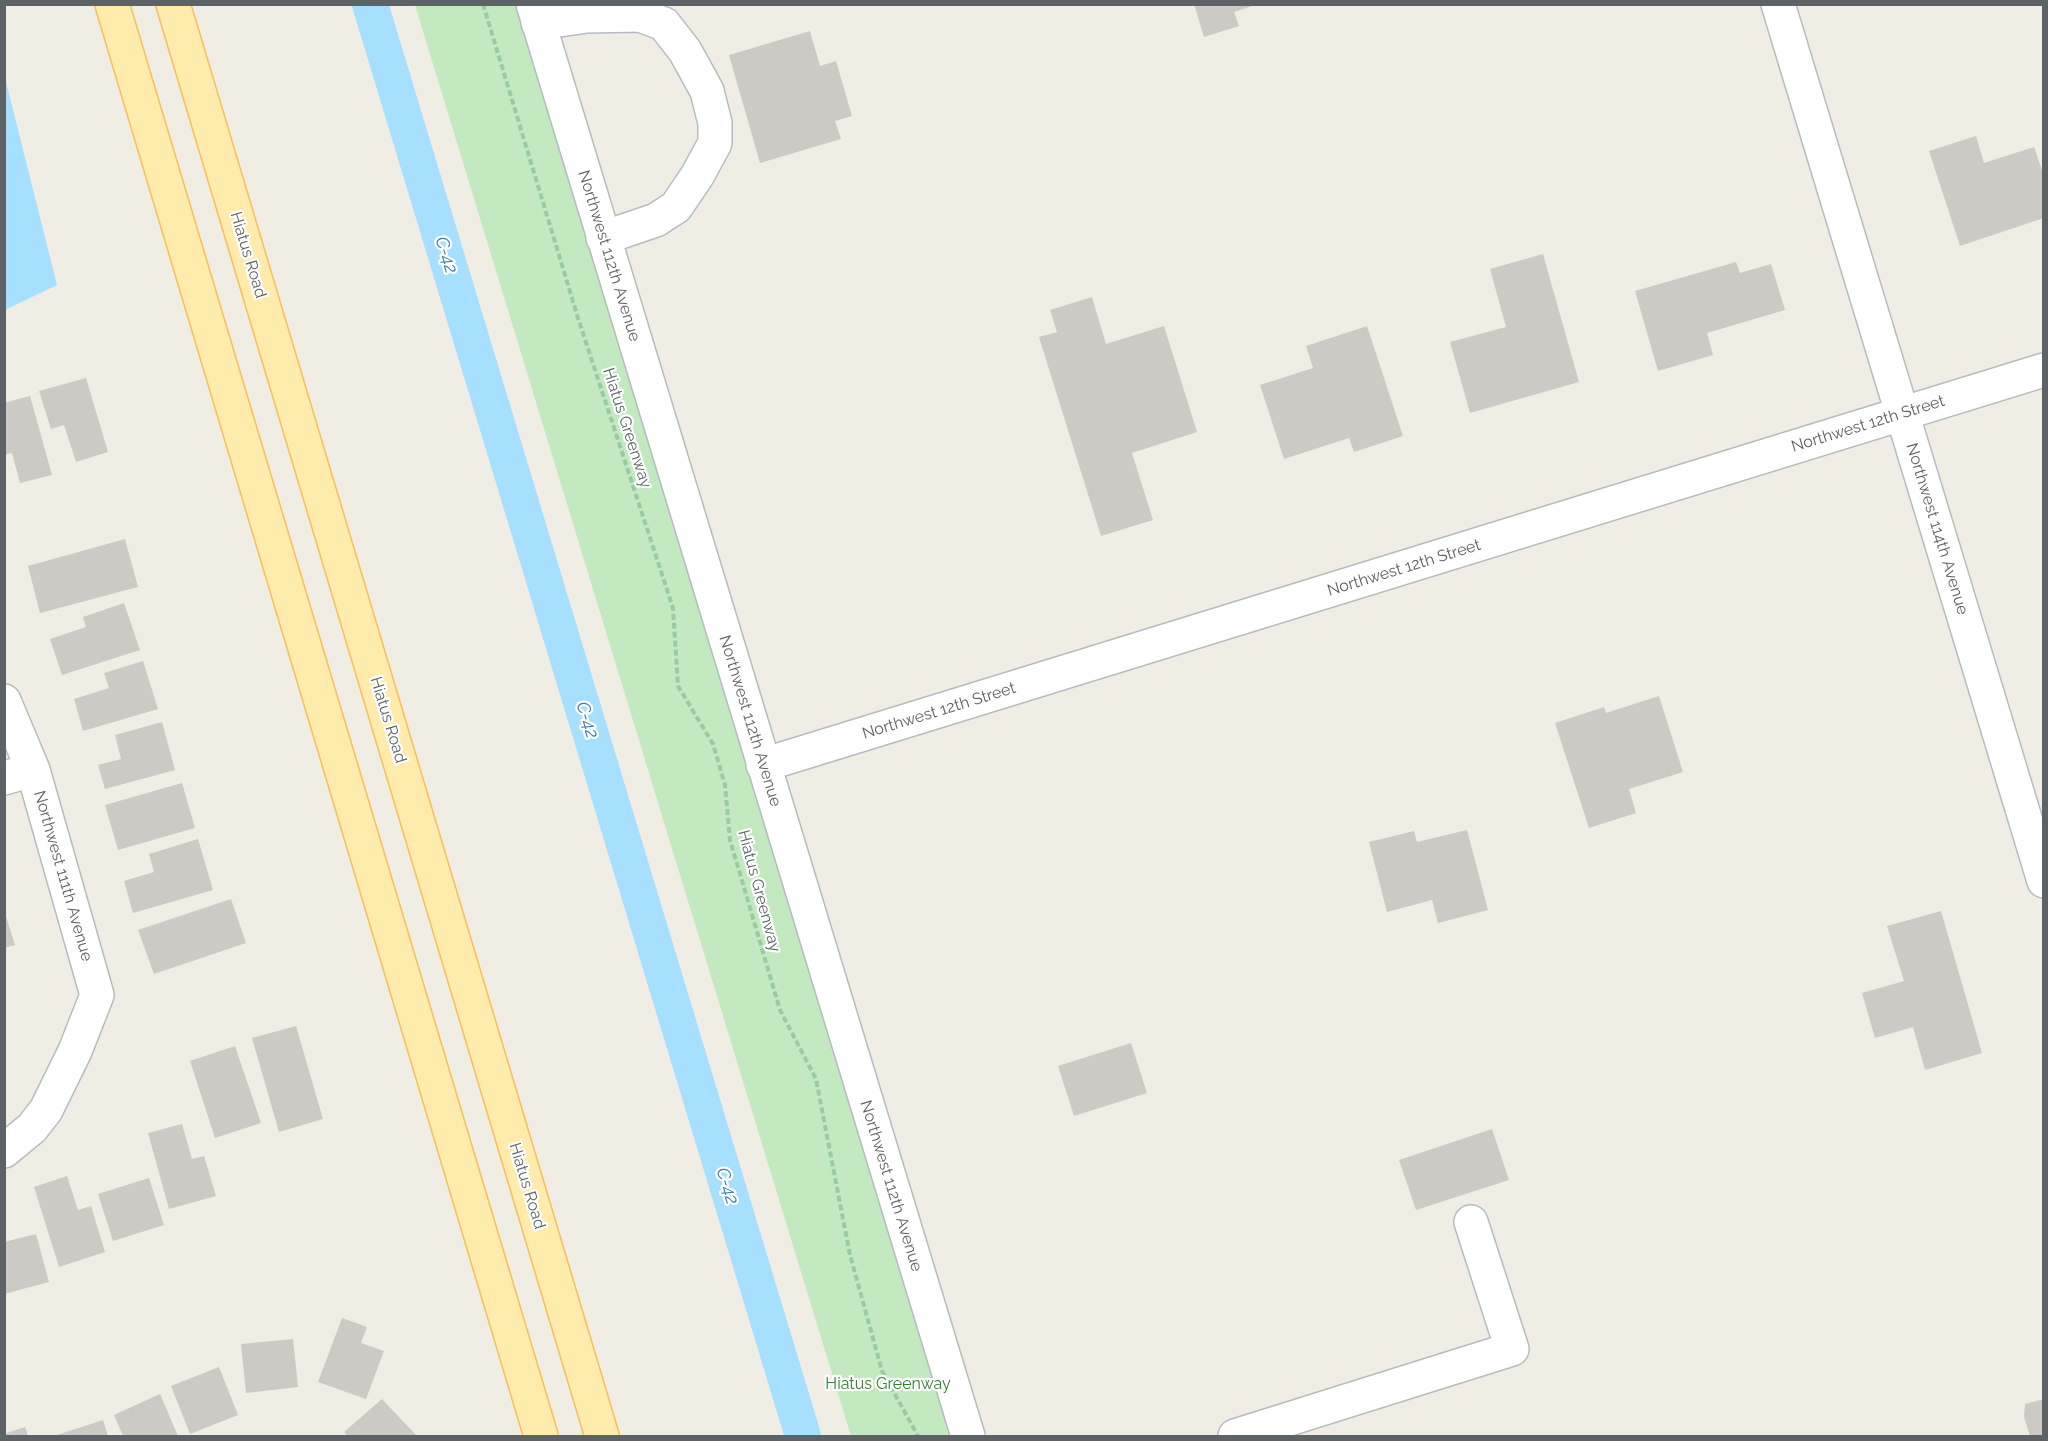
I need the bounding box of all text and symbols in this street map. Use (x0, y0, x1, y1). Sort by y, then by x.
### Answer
street label: Northwest 112th Avenue (574, 168, 644, 344)
street label: Hiatus Road (226, 210, 270, 300)
water label: C-42 (430, 234, 462, 276)
street label: Hiatus Greenway (599, 365, 655, 491)
street label: Northwest 12th Street (1789, 392, 1947, 456)
street label: Northwest 114th Avenue (1902, 441, 1972, 617)
street label: Northwest 12th Street (1325, 536, 1483, 600)
street label: Northwest 112th Avenue (715, 633, 785, 809)
street label: Hiatus Road (366, 675, 410, 765)
street label: Northwest 12th Street (860, 679, 1018, 743)
water label: C-42 (571, 699, 603, 741)
street label: Northwest 111th Avenue (29, 788, 97, 964)
street label: Hiatus Greenway (734, 828, 784, 954)
street label: Northwest 112th Avenue (856, 1098, 926, 1274)
street label: Hiatus Road (505, 1141, 549, 1231)
water label: C-42 (711, 1165, 743, 1207)
park label: Hiatus Greenway (825, 1374, 951, 1394)

